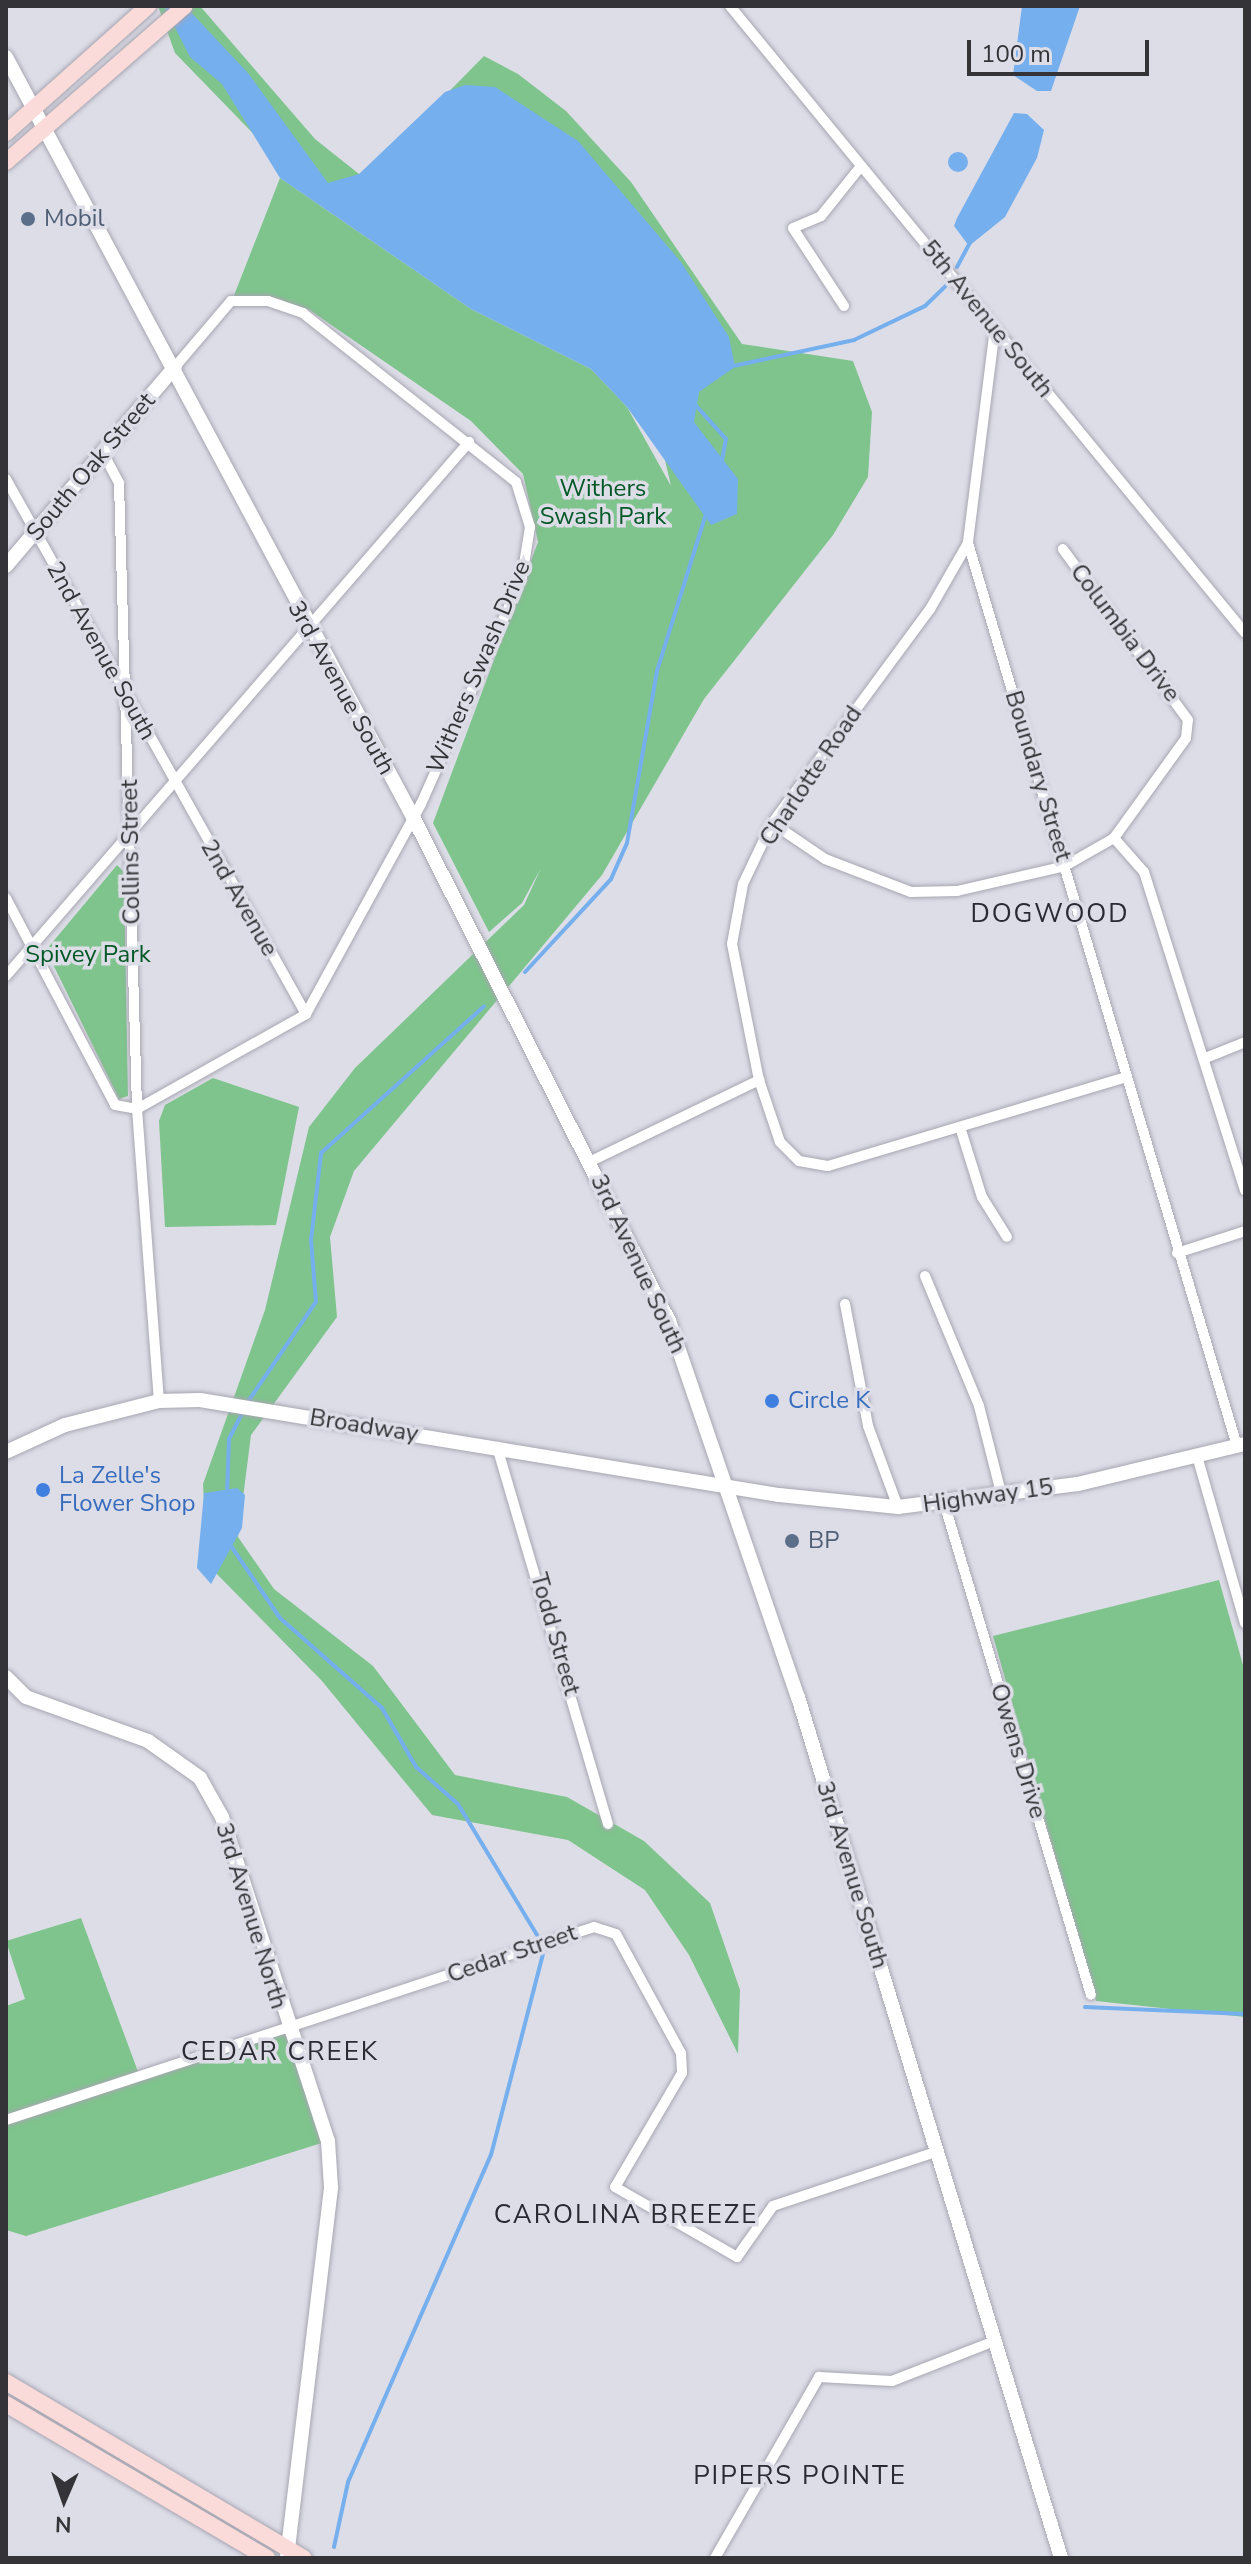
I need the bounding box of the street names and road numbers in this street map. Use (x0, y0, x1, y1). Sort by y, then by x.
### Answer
street label: 5th Avenue South (915, 235, 1059, 403)
street label: South Oak Street (21, 387, 161, 547)
street label: Withers Swash Drive (421, 556, 537, 778)
street label: 2nd Avenue South (40, 557, 162, 745)
street label: Columbia Drive (1064, 558, 1186, 708)
street label: 3rd Avenue South (281, 596, 401, 780)
street label: Boundary Street (998, 687, 1078, 865)
street label: Charlotte Road (754, 701, 868, 851)
street label: Collins Street (115, 779, 147, 925)
street label: 2nd Avenue (194, 835, 284, 961)
street label: 3rd Avenue South (584, 1170, 692, 1358)
street label: Broadway (308, 1403, 420, 1449)
street label: Highway 15 (921, 1473, 1055, 1519)
street label: Todd Street (524, 1570, 586, 1698)
street label: Owens Drive (984, 1680, 1052, 1822)
street label: 3rd Avenue South (810, 1778, 894, 1972)
street label: 3rd Avenue North (209, 1819, 293, 2013)
street label: Cedar Street (443, 1918, 581, 1990)

